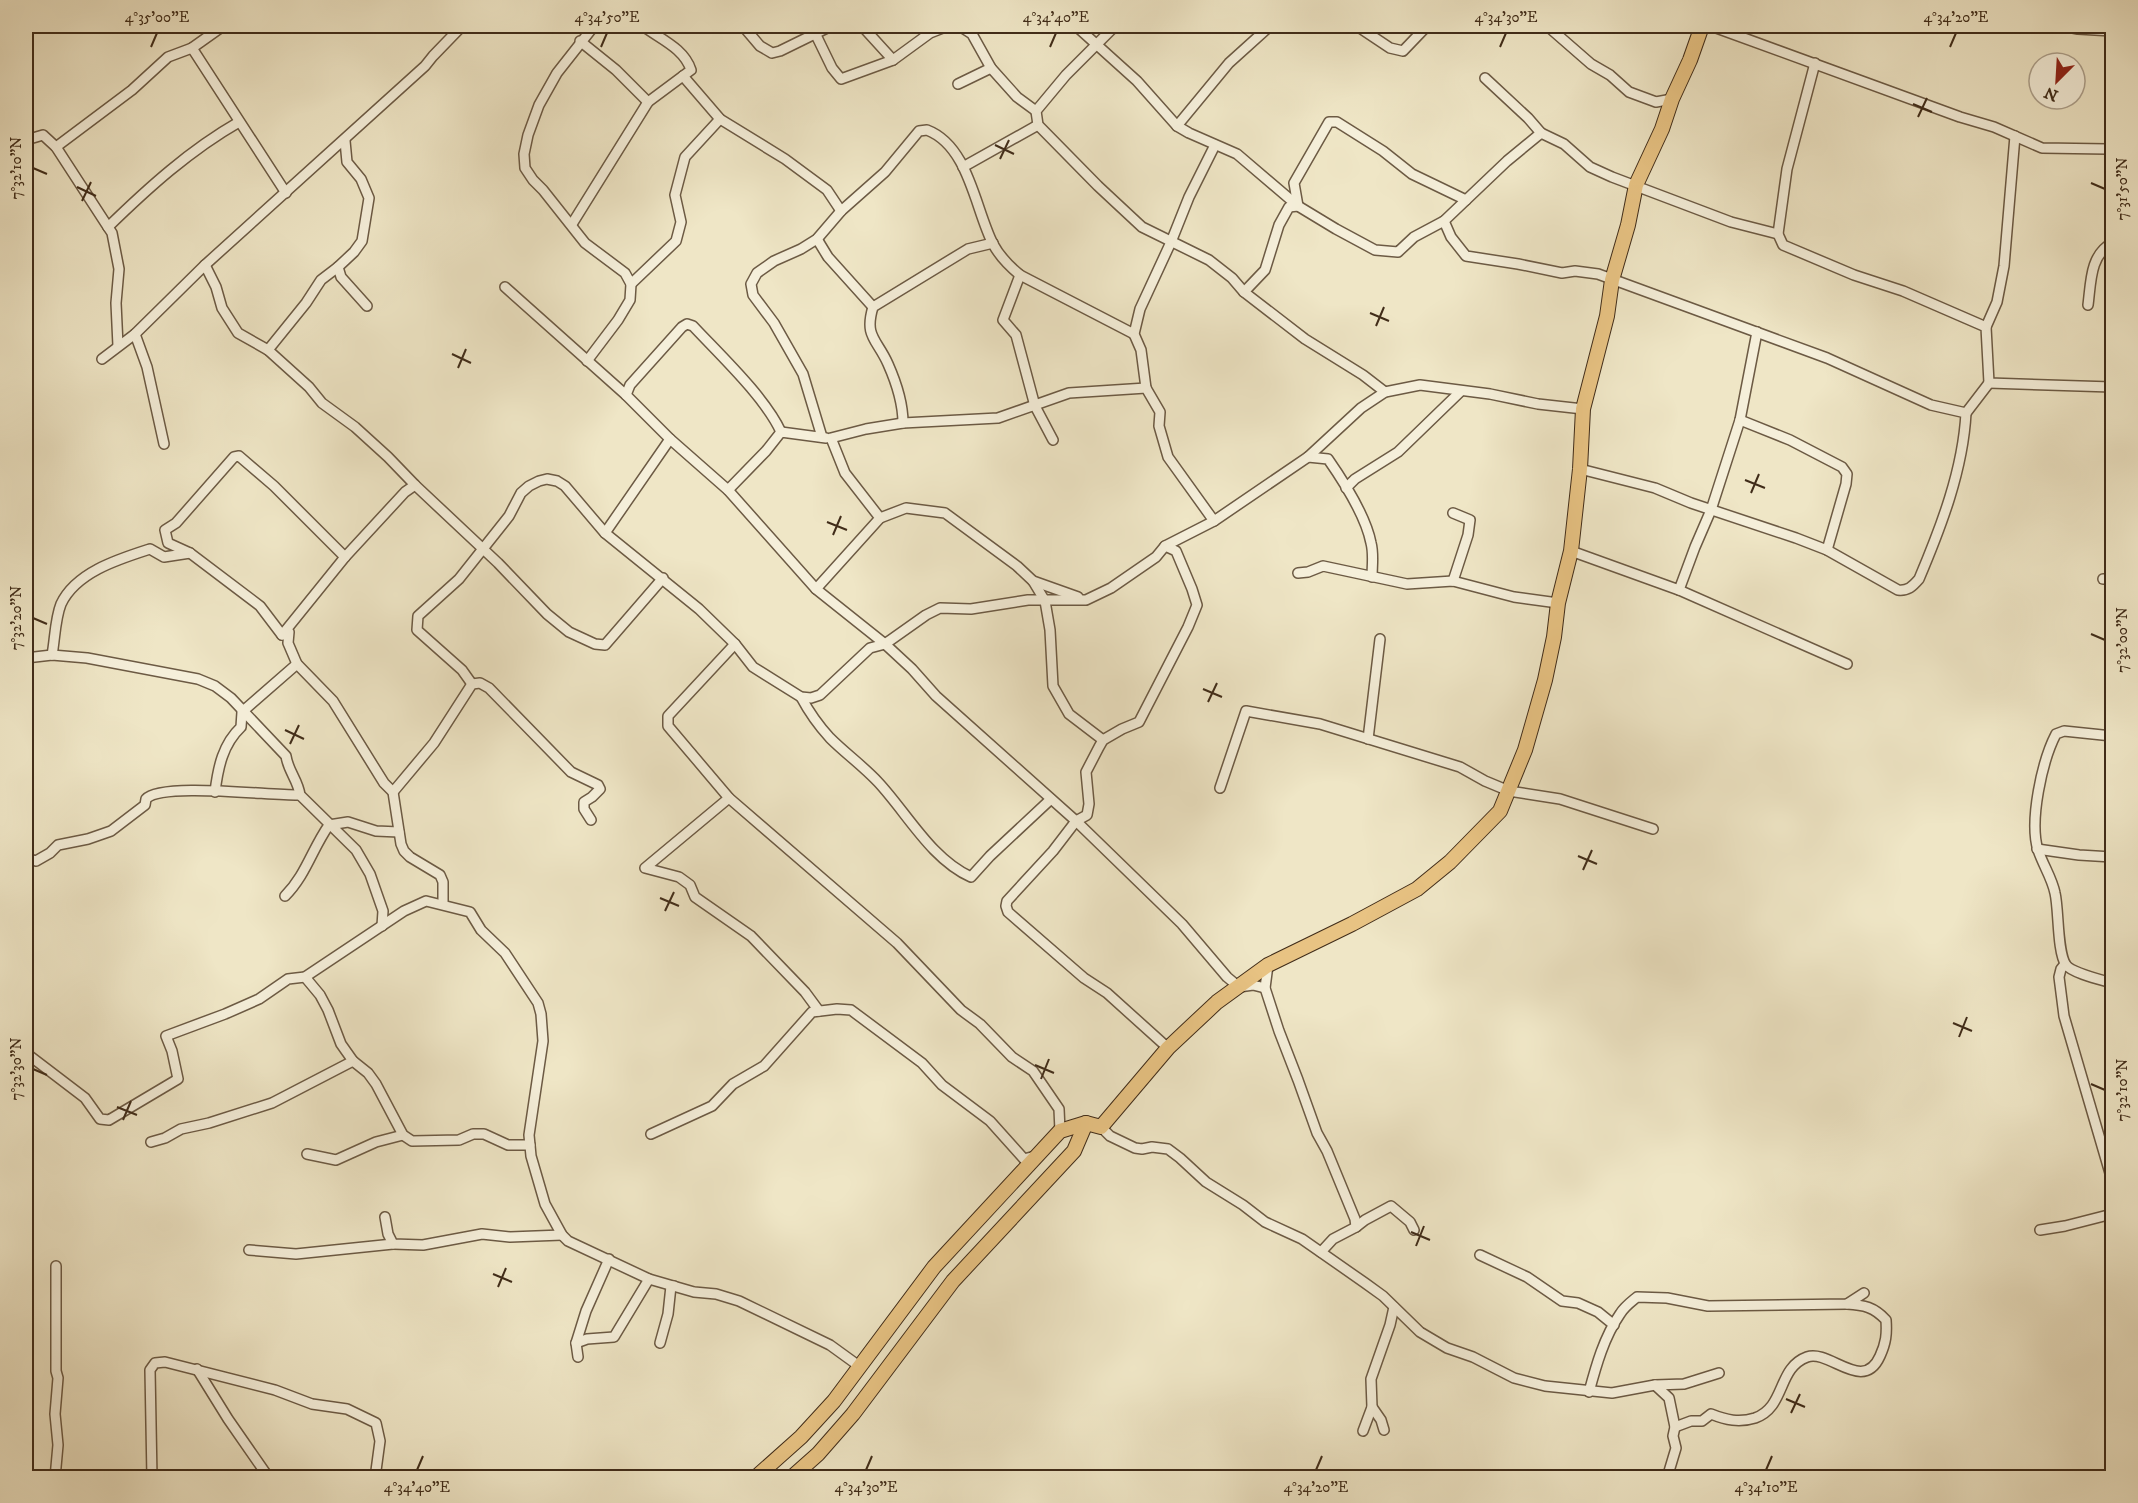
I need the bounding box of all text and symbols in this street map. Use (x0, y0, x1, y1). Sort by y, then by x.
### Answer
text: 4°35'00"E (125, 8, 190, 27)
text: 4°34'50"E (574, 8, 640, 27)
text: 4°34'40"E (1023, 8, 1090, 27)
text: 4°34'30"E (1474, 8, 1538, 27)
text: 4°34'20"E (1923, 8, 1989, 27)
north arrow (2027, 51, 2087, 111)
text: N (2041, 82, 2061, 106)
text: 7°32'10"N (7, 137, 26, 199)
text: 7°31'50"N (2113, 158, 2132, 220)
text: 7°32'20"N (7, 586, 26, 650)
text: 7°32'00"N (2113, 607, 2132, 673)
text: 7°32'30"N (7, 1038, 26, 1100)
text: 7°32'10"N (2113, 1059, 2132, 1121)
text: 4°34'40"E (384, 1478, 451, 1497)
text: 4°34'30"E (834, 1478, 898, 1497)
text: 4°34'20"E (1283, 1478, 1349, 1497)
text: 4°34'10"E (1734, 1478, 1798, 1497)

